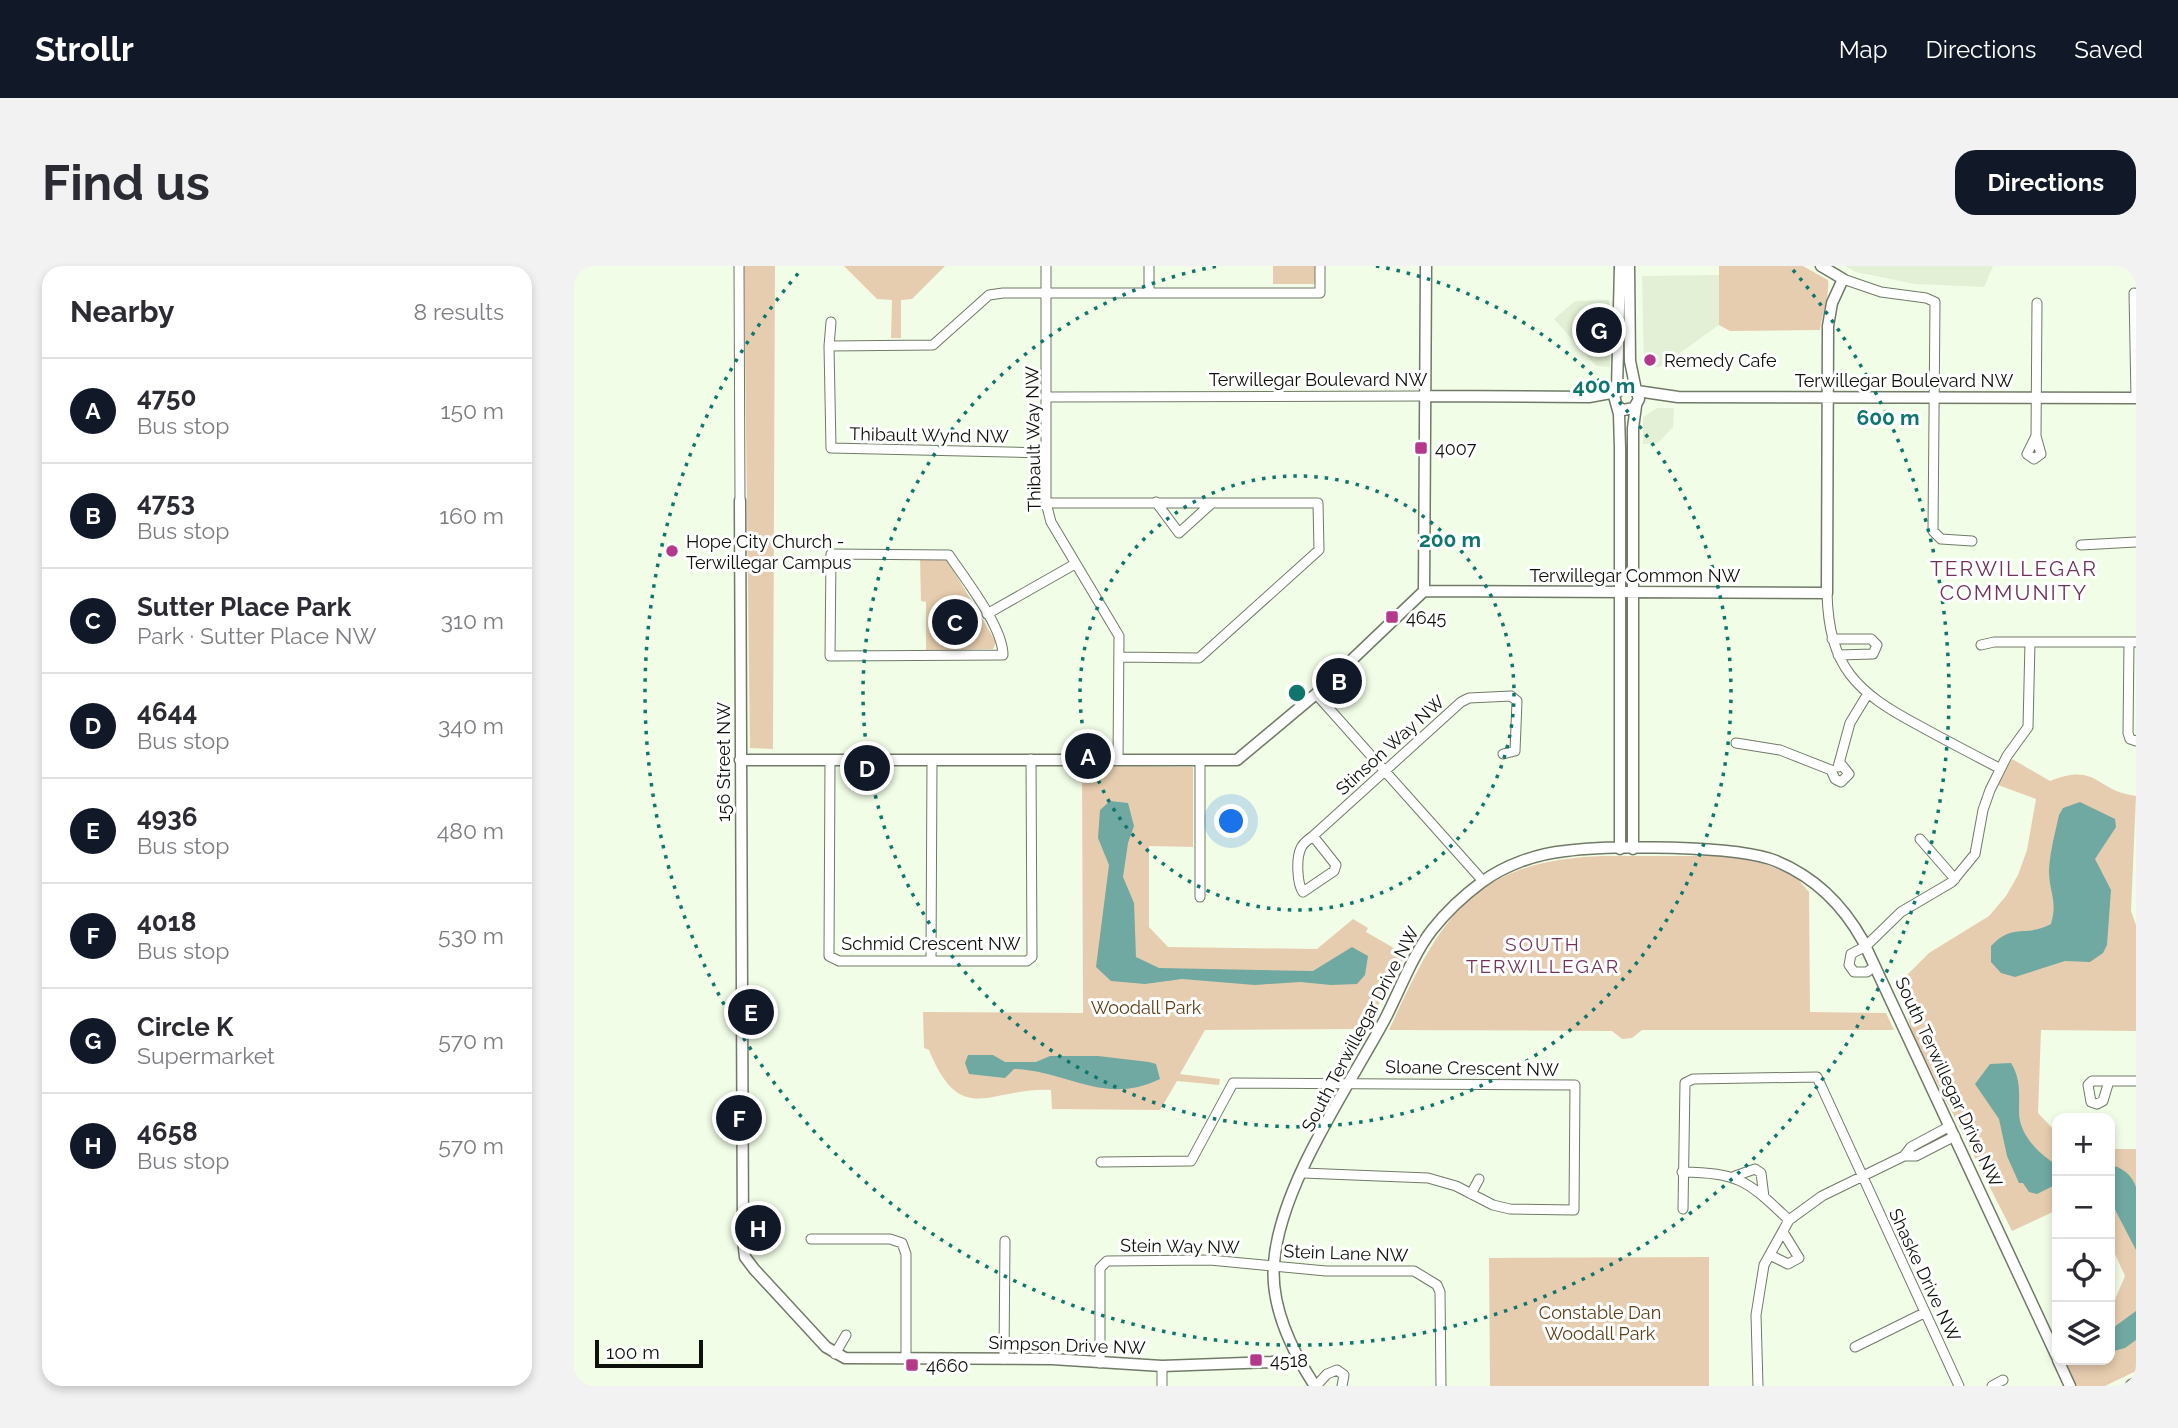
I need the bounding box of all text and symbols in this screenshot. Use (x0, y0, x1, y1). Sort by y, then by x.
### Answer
text: Strollr (35, 30, 134, 69)
text: Map (1839, 35, 1888, 64)
text: Directions (1926, 35, 2036, 64)
text: Saved (2074, 35, 2143, 64)
button: Directions (1955, 150, 2136, 215)
text: Find us (42, 154, 210, 211)
text: Nearby (70, 294, 174, 329)
text: 8 results (413, 298, 504, 325)
pin: G (1576, 304, 1622, 356)
place label: Remedy Cafe (1664, 350, 1777, 371)
marker: Remedy Cafe (1642, 352, 1658, 368)
street label: Thibault Way NW (1021, 366, 1045, 512)
street label: Terwillegar Boulevard NW (1209, 369, 1427, 390)
street label: Terwillegar Boulevard NW (1795, 370, 2013, 391)
text: 400 m (1573, 373, 1635, 398)
text: 4750 (137, 382, 196, 412)
text: A (85, 397, 101, 424)
text: 150 m (441, 397, 504, 424)
text: 600 m (1856, 405, 1920, 430)
text: Bus stop (137, 412, 229, 439)
street label: Thibault Wynd NW (849, 423, 1009, 447)
place label: 4007 (1435, 438, 1477, 459)
marker: 4007 (1413, 440, 1429, 456)
text: 4753 (137, 487, 195, 517)
text: B (85, 502, 101, 529)
text: 160 m (439, 502, 504, 529)
text: Bus stop (137, 517, 229, 544)
text: 200 m (1419, 527, 1481, 552)
place label: Hope City Church - Terwillegar Campus (686, 531, 852, 573)
marker: Hope City Church - Terwillegar Campus (664, 543, 680, 559)
district label: TERWILLEGAR COMMUNITY (1930, 556, 2098, 605)
street label: Terwillegar Common NW (1530, 565, 1741, 586)
text: Sutter Place Park (137, 592, 351, 622)
pin: C (932, 596, 978, 648)
text: C (85, 607, 101, 634)
text: 310 m (441, 607, 504, 634)
place label: 4645 (1406, 607, 1447, 628)
marker: 4645 (1384, 609, 1400, 625)
text: Park · Sutter Place NW (137, 622, 377, 649)
pin: B (1316, 655, 1362, 707)
centre of rings (1285, 681, 1309, 705)
street label: Stinson Way NW (1331, 691, 1449, 799)
text: 4644 (137, 697, 197, 727)
street label: 156 Street NW (713, 702, 734, 822)
text: D (85, 712, 101, 739)
text: 340 m (438, 712, 504, 739)
text: Bus stop (137, 727, 229, 754)
pin: A (1065, 730, 1111, 782)
pin: D (844, 742, 890, 794)
text: 4936 (137, 802, 197, 832)
your location (1214, 804, 1248, 838)
text: E (86, 817, 100, 844)
text: 480 m (437, 817, 504, 844)
text: Bus stop (137, 832, 229, 859)
text: 4018 (137, 907, 196, 937)
text: F (86, 922, 100, 949)
text: 530 m (438, 922, 504, 949)
street label: South Terwillegar Drive NW (1297, 923, 1423, 1135)
street label: Schmid Crescent NW (841, 933, 1021, 954)
district label: SOUTH TERWILLEGAR (1466, 933, 1620, 977)
text: Bus stop (137, 937, 229, 964)
street label: South Terwillegar Drive NW (1891, 974, 2007, 1191)
pin: E (728, 986, 774, 1038)
park label: Woodall Park (1091, 997, 1202, 1018)
text: Circle K (137, 1012, 233, 1042)
text: G (85, 1027, 101, 1054)
text: 570 m (438, 1027, 504, 1054)
text: Supermarket (137, 1042, 275, 1069)
street label: Sloane Crescent NW (1385, 1056, 1559, 1080)
pin: F (716, 1092, 762, 1144)
map controls (2052, 1113, 2115, 1365)
button: + (2052, 1113, 2115, 1176)
text: 4658 (137, 1117, 198, 1147)
text: H (84, 1132, 102, 1159)
text: 570 m (438, 1132, 504, 1159)
text: Bus stop (137, 1147, 229, 1174)
button: − (2052, 1176, 2115, 1239)
pin: H (735, 1202, 781, 1254)
street label: Shaske Drive NW (1885, 1205, 1965, 1345)
street label: Stein Way NW (1120, 1234, 1240, 1258)
button: locate (2052, 1239, 2115, 1302)
street label: Stein Lane NW (1283, 1240, 1409, 1266)
park label: Constable Dan Woodall Park (1539, 1302, 1661, 1344)
button: layers (2052, 1302, 2115, 1365)
street label: Simpson Drive NW (988, 1332, 1146, 1358)
scale bar (595, 1337, 704, 1369)
text: 100 m (606, 1341, 660, 1363)
place label: 4518 (1270, 1350, 1308, 1371)
marker: 4518 (1248, 1352, 1264, 1368)
place label: 4660 (926, 1355, 969, 1376)
marker: 4660 (904, 1357, 920, 1373)

